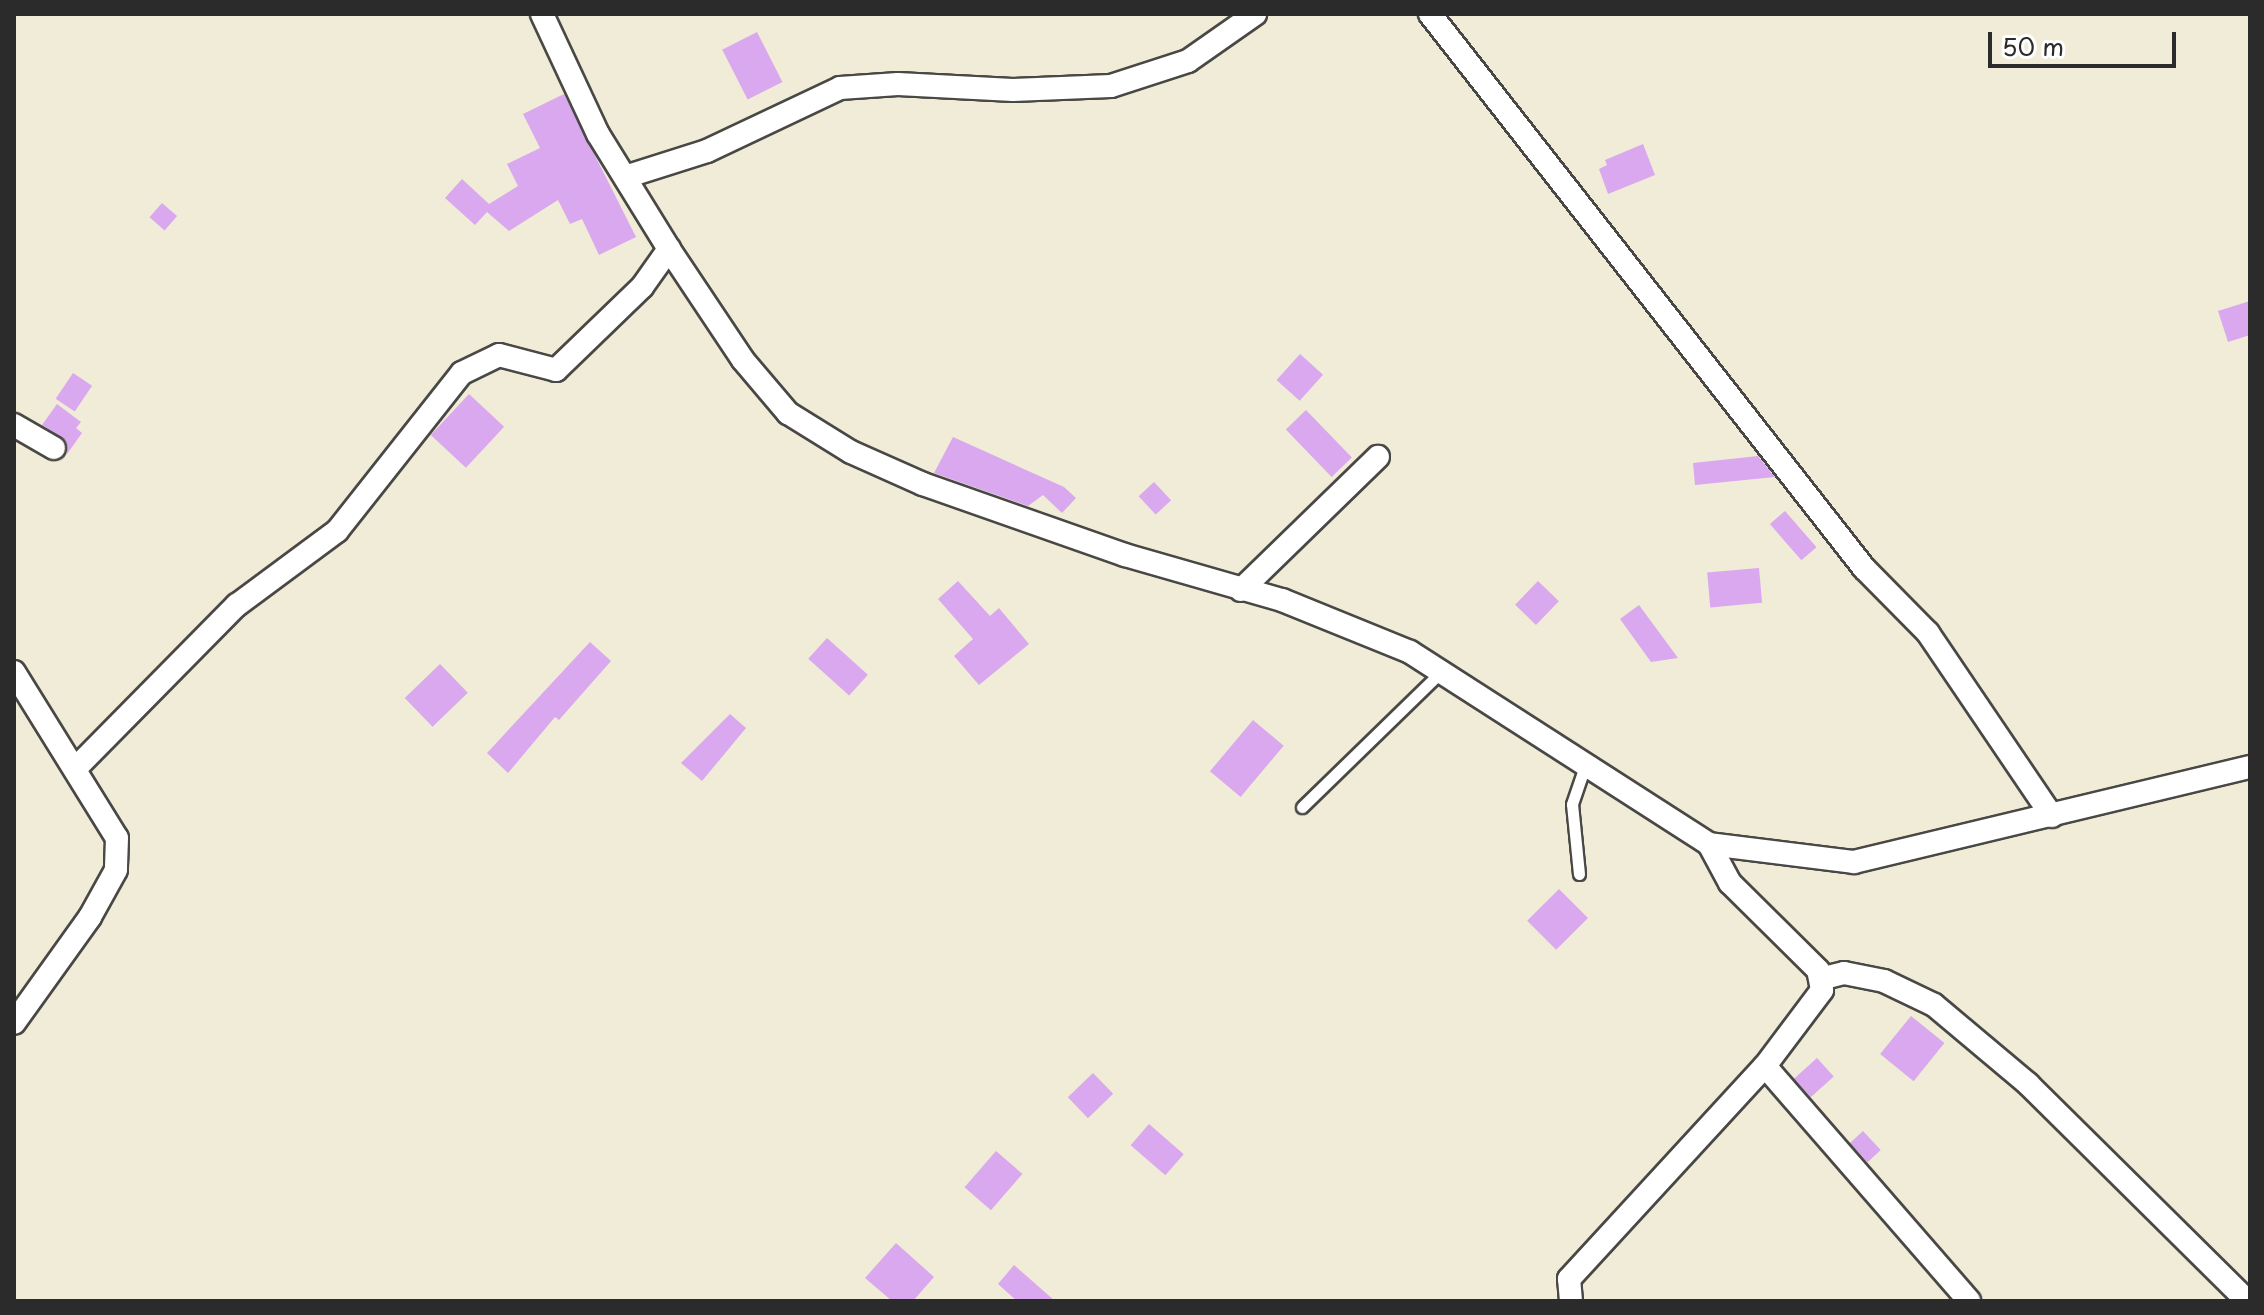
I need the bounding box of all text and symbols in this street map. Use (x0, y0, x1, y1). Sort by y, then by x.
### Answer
scale bar (1992, 16, 2180, 66)
text: 50 m (2002, 28, 2064, 64)

